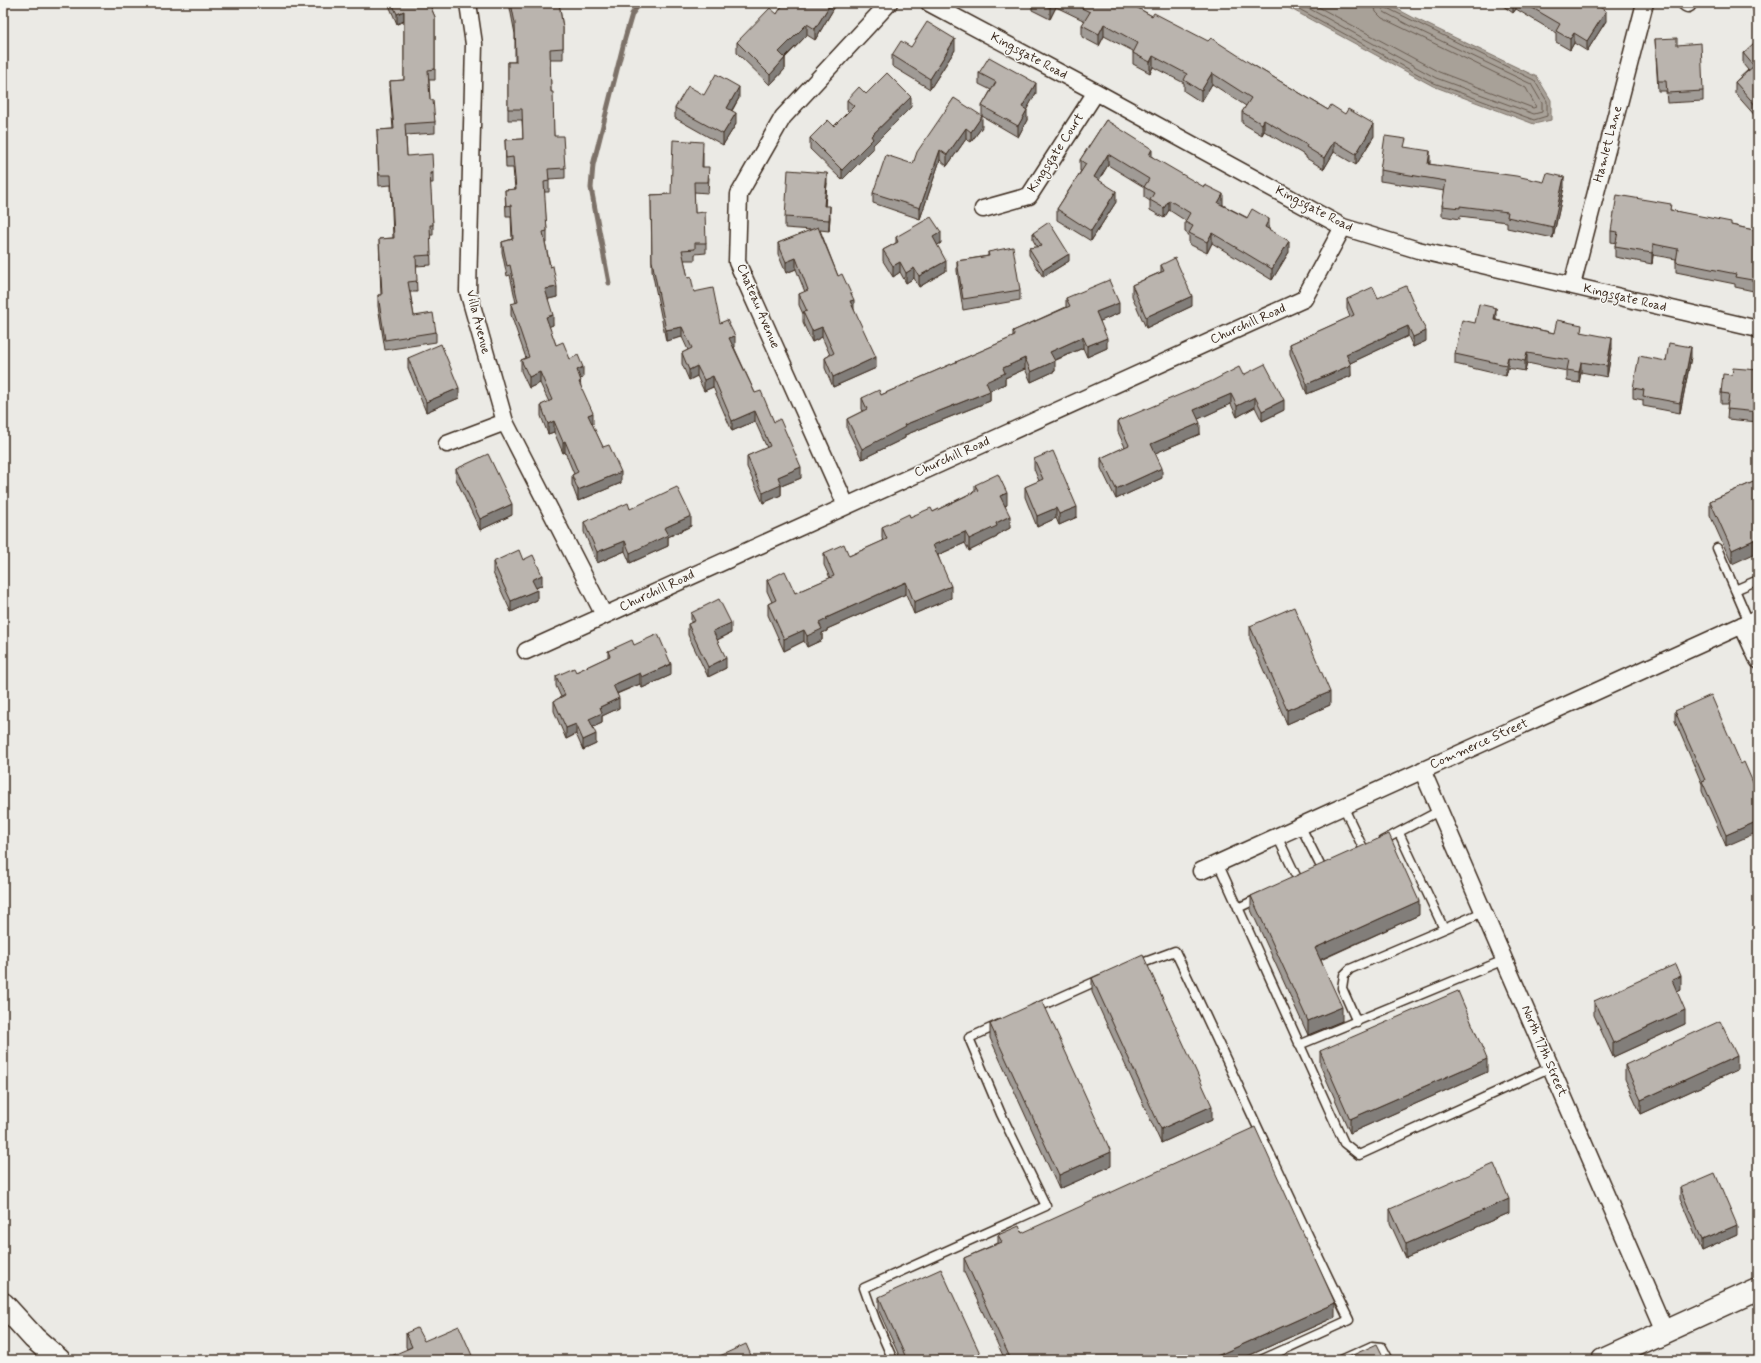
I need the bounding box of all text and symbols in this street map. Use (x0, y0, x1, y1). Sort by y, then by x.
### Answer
street label: Kingsgate Road (987, 29, 1071, 85)
street label: Hamlet Lane (1590, 104, 1626, 184)
street label: Kingsgate Court (1024, 110, 1090, 197)
street label: Kingsgate Road (1271, 182, 1356, 238)
street label: Chateau Avenue (732, 261, 784, 351)
street label: Kingsgate Road (1581, 280, 1668, 318)
street label: Villa Avenue (462, 288, 494, 356)
street label: Churchill Road (1208, 300, 1288, 348)
street label: Churchill Road (912, 433, 992, 481)
street label: Churchill Road (617, 566, 697, 616)
street label: Commerce Street (1427, 715, 1531, 773)
street label: North 17th Street (1517, 1003, 1571, 1100)

